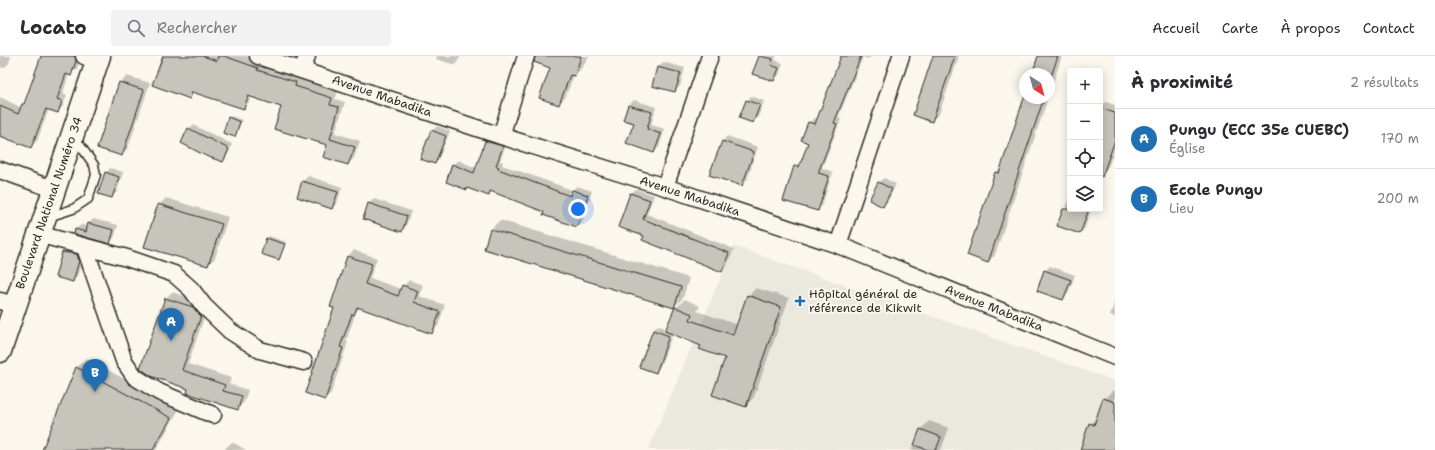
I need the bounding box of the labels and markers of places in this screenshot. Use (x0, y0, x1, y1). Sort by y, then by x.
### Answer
place label: Hôpital général de référence de Kikwit (809, 286, 922, 316)
marker: Hôpital général de référence de Kikwit (794, 295, 806, 307)
pin: A (158, 308, 184, 341)
pin: B (82, 359, 108, 392)

